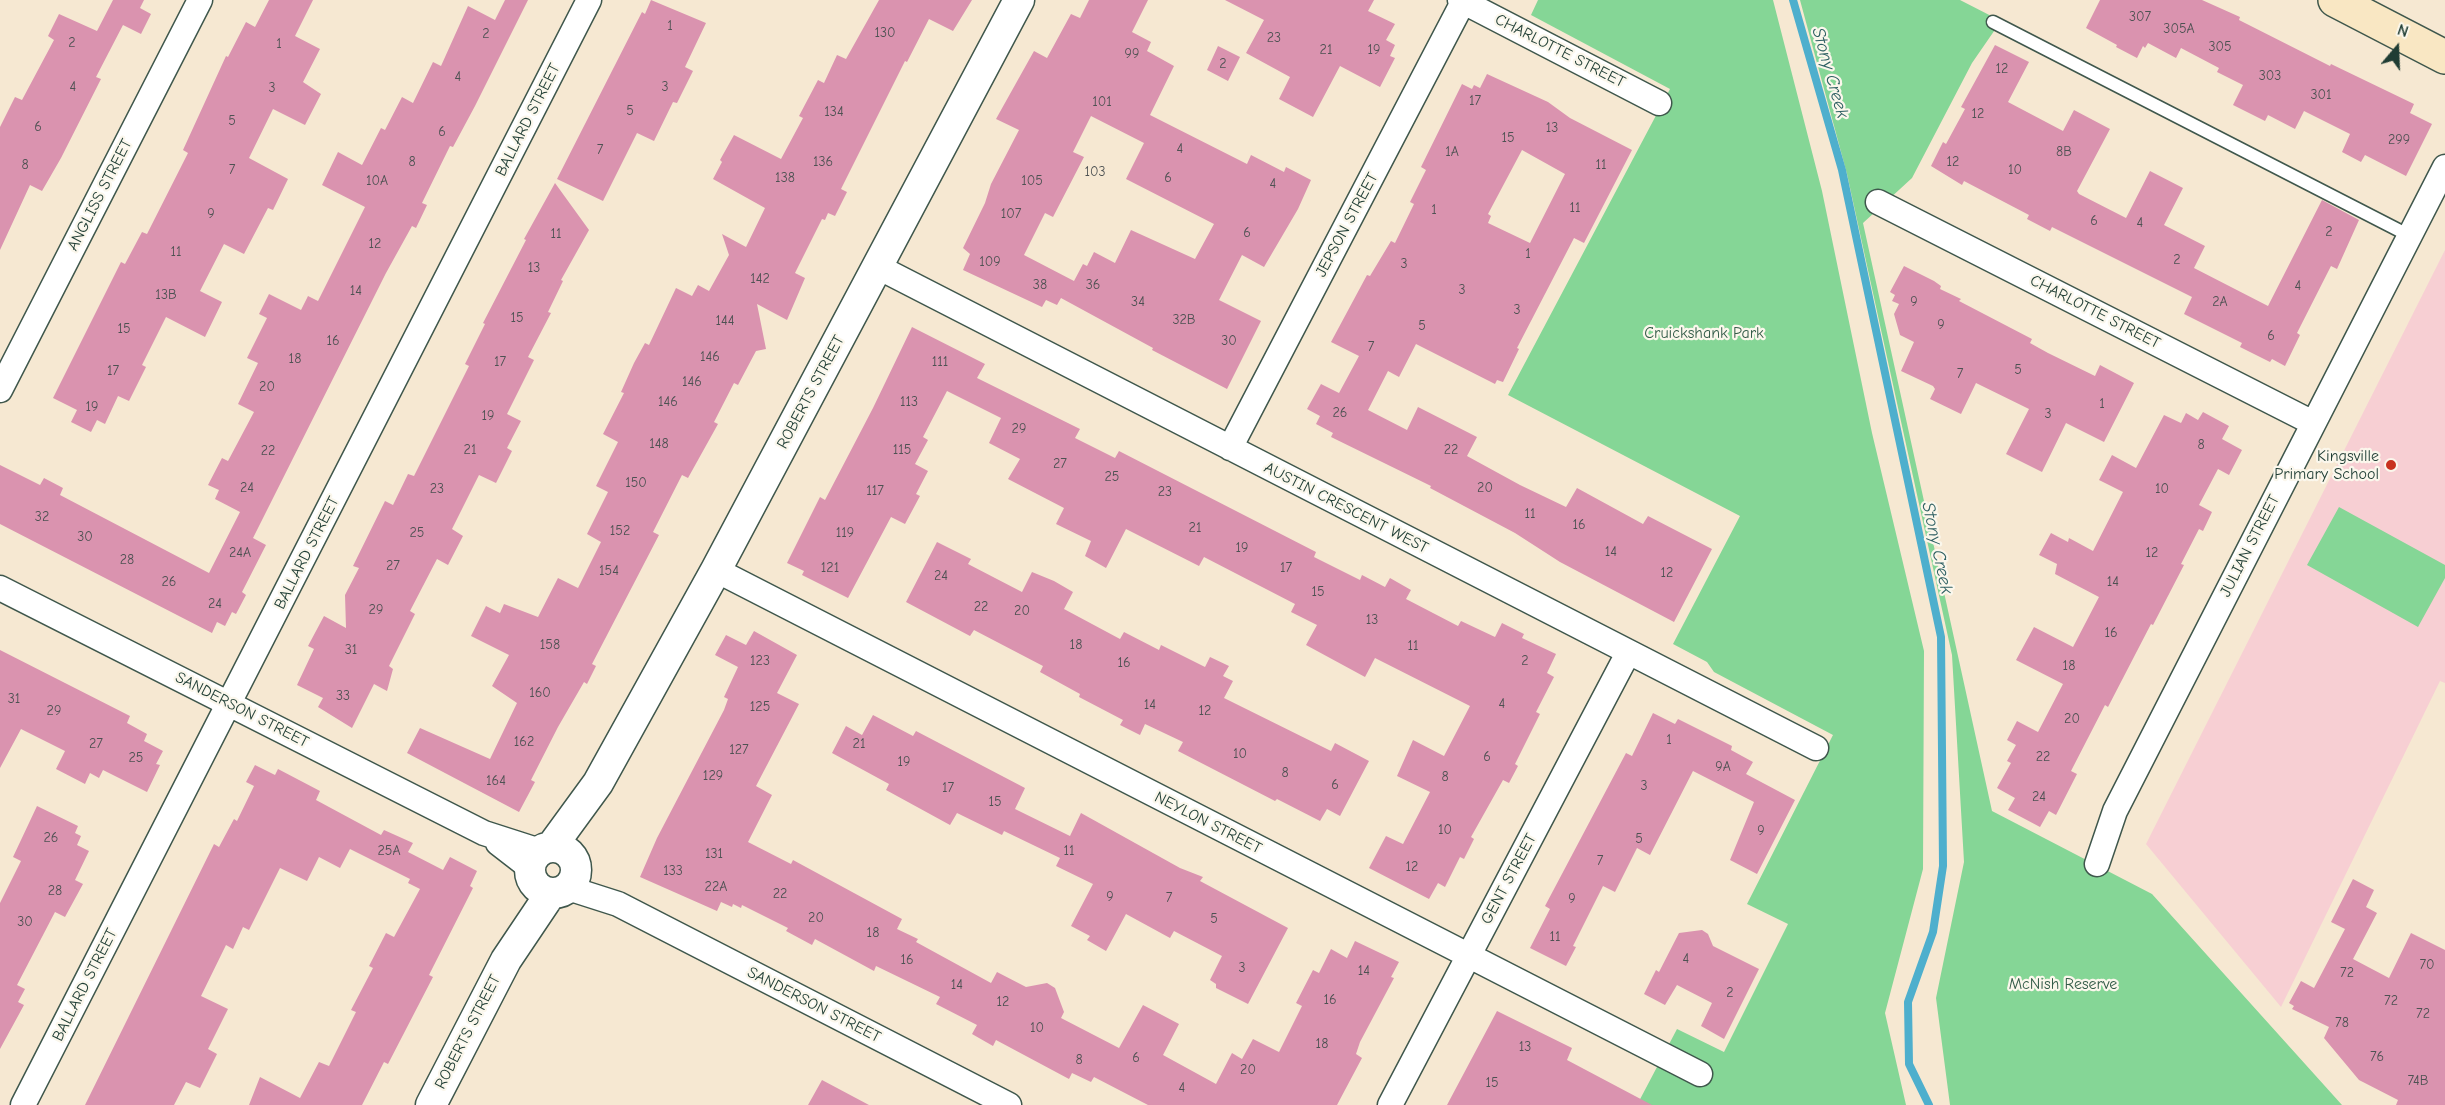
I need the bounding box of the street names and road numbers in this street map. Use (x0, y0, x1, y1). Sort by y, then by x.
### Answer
street label: CHARLOTTE STREET (1492, 10, 1628, 92)
street label: BALLARD STREET (491, 60, 565, 180)
street label: ANGLISS STREET (64, 136, 136, 254)
street label: JEPSON STREET (1311, 170, 1383, 280)
street label: CHARLOTTE STREET (2027, 271, 2163, 353)
street label: ROBERTS STREET (773, 332, 849, 452)
street label: AUSTIN CRESCENT WEST (1261, 458, 1431, 558)
street label: JULIAN STREET (2216, 492, 2284, 600)
street label: BALLARD STREET (270, 493, 344, 613)
street label: SANDERSON STREET (172, 668, 312, 752)
street label: NEYLON STREET (1151, 788, 1265, 858)
street label: GENT STREET (1477, 830, 1541, 928)
street label: BALLARD STREET (48, 925, 122, 1045)
street label: SANDERSON STREET (744, 963, 884, 1047)
street label: ROBERTS STREET (431, 972, 505, 1092)

